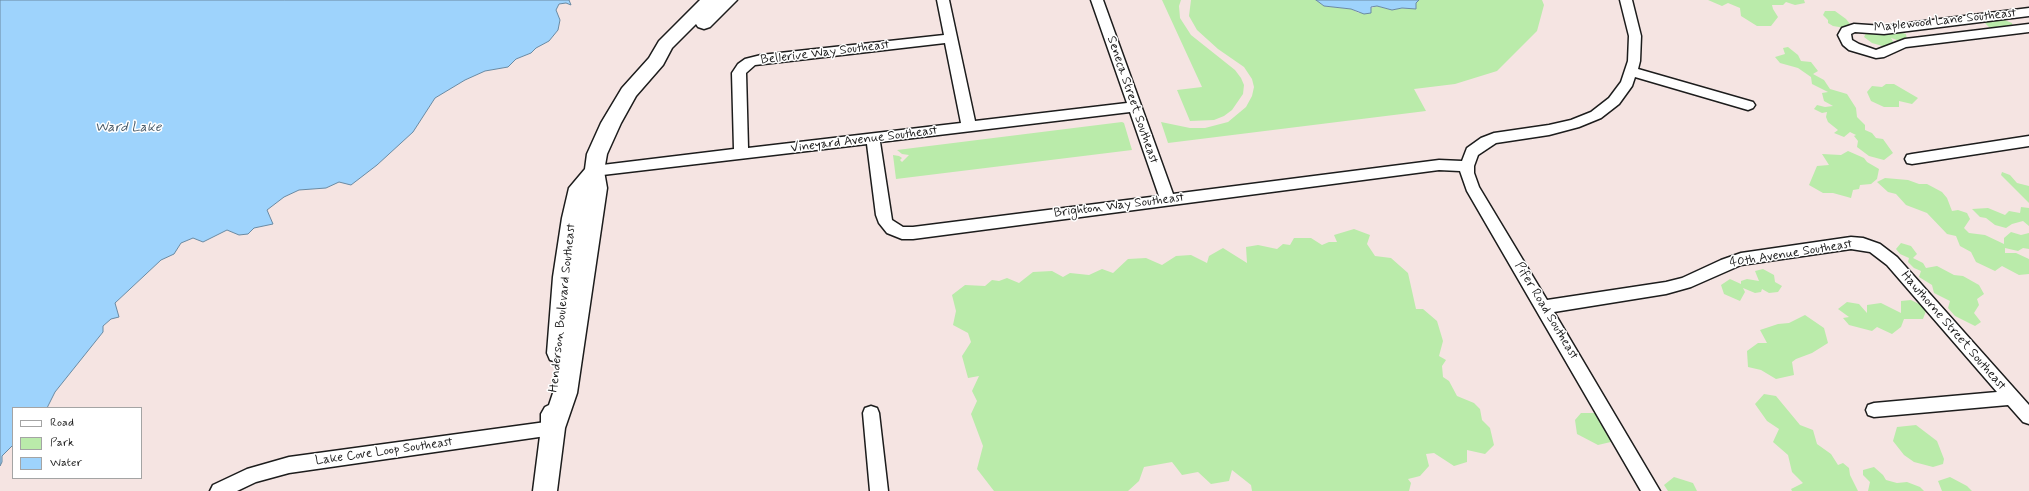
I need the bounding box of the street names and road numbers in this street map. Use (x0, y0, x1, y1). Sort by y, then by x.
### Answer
street label: Maplewood Lane Southeast (1873, 6, 2017, 36)
street label: Seneca Street Southeast (1103, 34, 1161, 166)
street label: Bellerive Way Southeast (760, 37, 890, 69)
street label: Vineyard Avenue Southeast (790, 123, 938, 157)
street label: Brighton Way Southeast (1053, 190, 1185, 222)
street label: Henderson Boulevard Southeast (546, 223, 580, 393)
street label: 40th Avenue Southeast (1729, 237, 1853, 271)
street label: Pifer Road Southeast (1511, 259, 1581, 363)
street label: Hawthorne Street Southeast (1897, 268, 2009, 394)
street label: Lake Cove Loop Southeast (314, 435, 454, 469)

